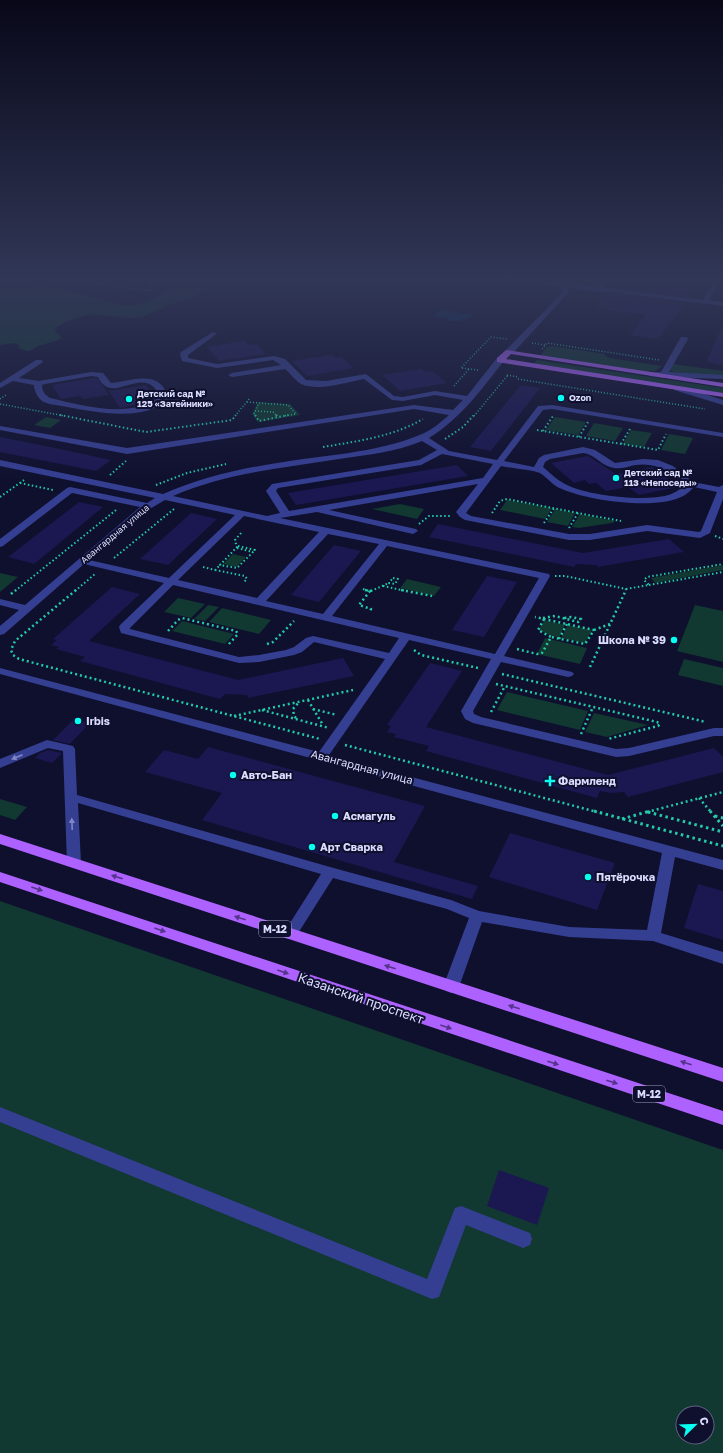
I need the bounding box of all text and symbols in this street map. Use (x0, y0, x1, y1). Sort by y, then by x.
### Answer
place label: Детский сад № 125 «Затейники» (137, 388, 213, 409)
place label: Ozon (569, 392, 592, 403)
marker: Ozon (556, 393, 566, 403)
marker: Детский сад № 125 «Затейники» (124, 394, 134, 404)
place label: Детский сад № 113 «Непоседы» (624, 467, 697, 488)
marker: Детский сад № 113 «Непоседы» (611, 473, 621, 483)
street label: Авангардная улица (78, 502, 151, 565)
place label: Школа № 39 (598, 633, 666, 646)
marker: Школа № 39 (669, 635, 679, 645)
place label: Irbis (86, 714, 110, 727)
marker: Irbis (73, 716, 83, 726)
street label: Авангардная улица (310, 747, 415, 786)
one-way arrow (11, 754, 23, 760)
place label: Авто-Бан (241, 768, 292, 781)
marker: Авто-Бан (228, 770, 238, 780)
place label: Фармленд (558, 774, 616, 787)
marker: Фармленд (545, 776, 555, 786)
place label: Асмагуль (343, 809, 396, 822)
marker: Асмагуль (330, 811, 340, 821)
one-way arrow (69, 817, 75, 830)
place label: Арт Сварка (320, 840, 383, 853)
marker: Арт Сварка (307, 842, 317, 852)
place label: Пятёрочка (596, 870, 655, 883)
marker: Пятёрочка (583, 872, 593, 882)
one-way arrow (110, 874, 122, 880)
one-way arrow (31, 886, 43, 892)
one-way arrow (234, 915, 246, 921)
road number: М-12 (259, 921, 291, 937)
one-way arrow (155, 928, 167, 934)
one-way arrow (384, 964, 396, 970)
one-way arrow (278, 969, 290, 975)
street label: Казанский проспект (296, 969, 427, 1027)
one-way arrow (507, 1004, 519, 1010)
one-way arrow (441, 1024, 453, 1030)
one-way arrow (547, 1060, 559, 1066)
one-way arrow (679, 1060, 691, 1066)
one-way arrow (606, 1079, 618, 1085)
road number: М-12 (633, 1086, 665, 1102)
north arrow (675, 1405, 715, 1445)
text: С (697, 1415, 712, 1427)

